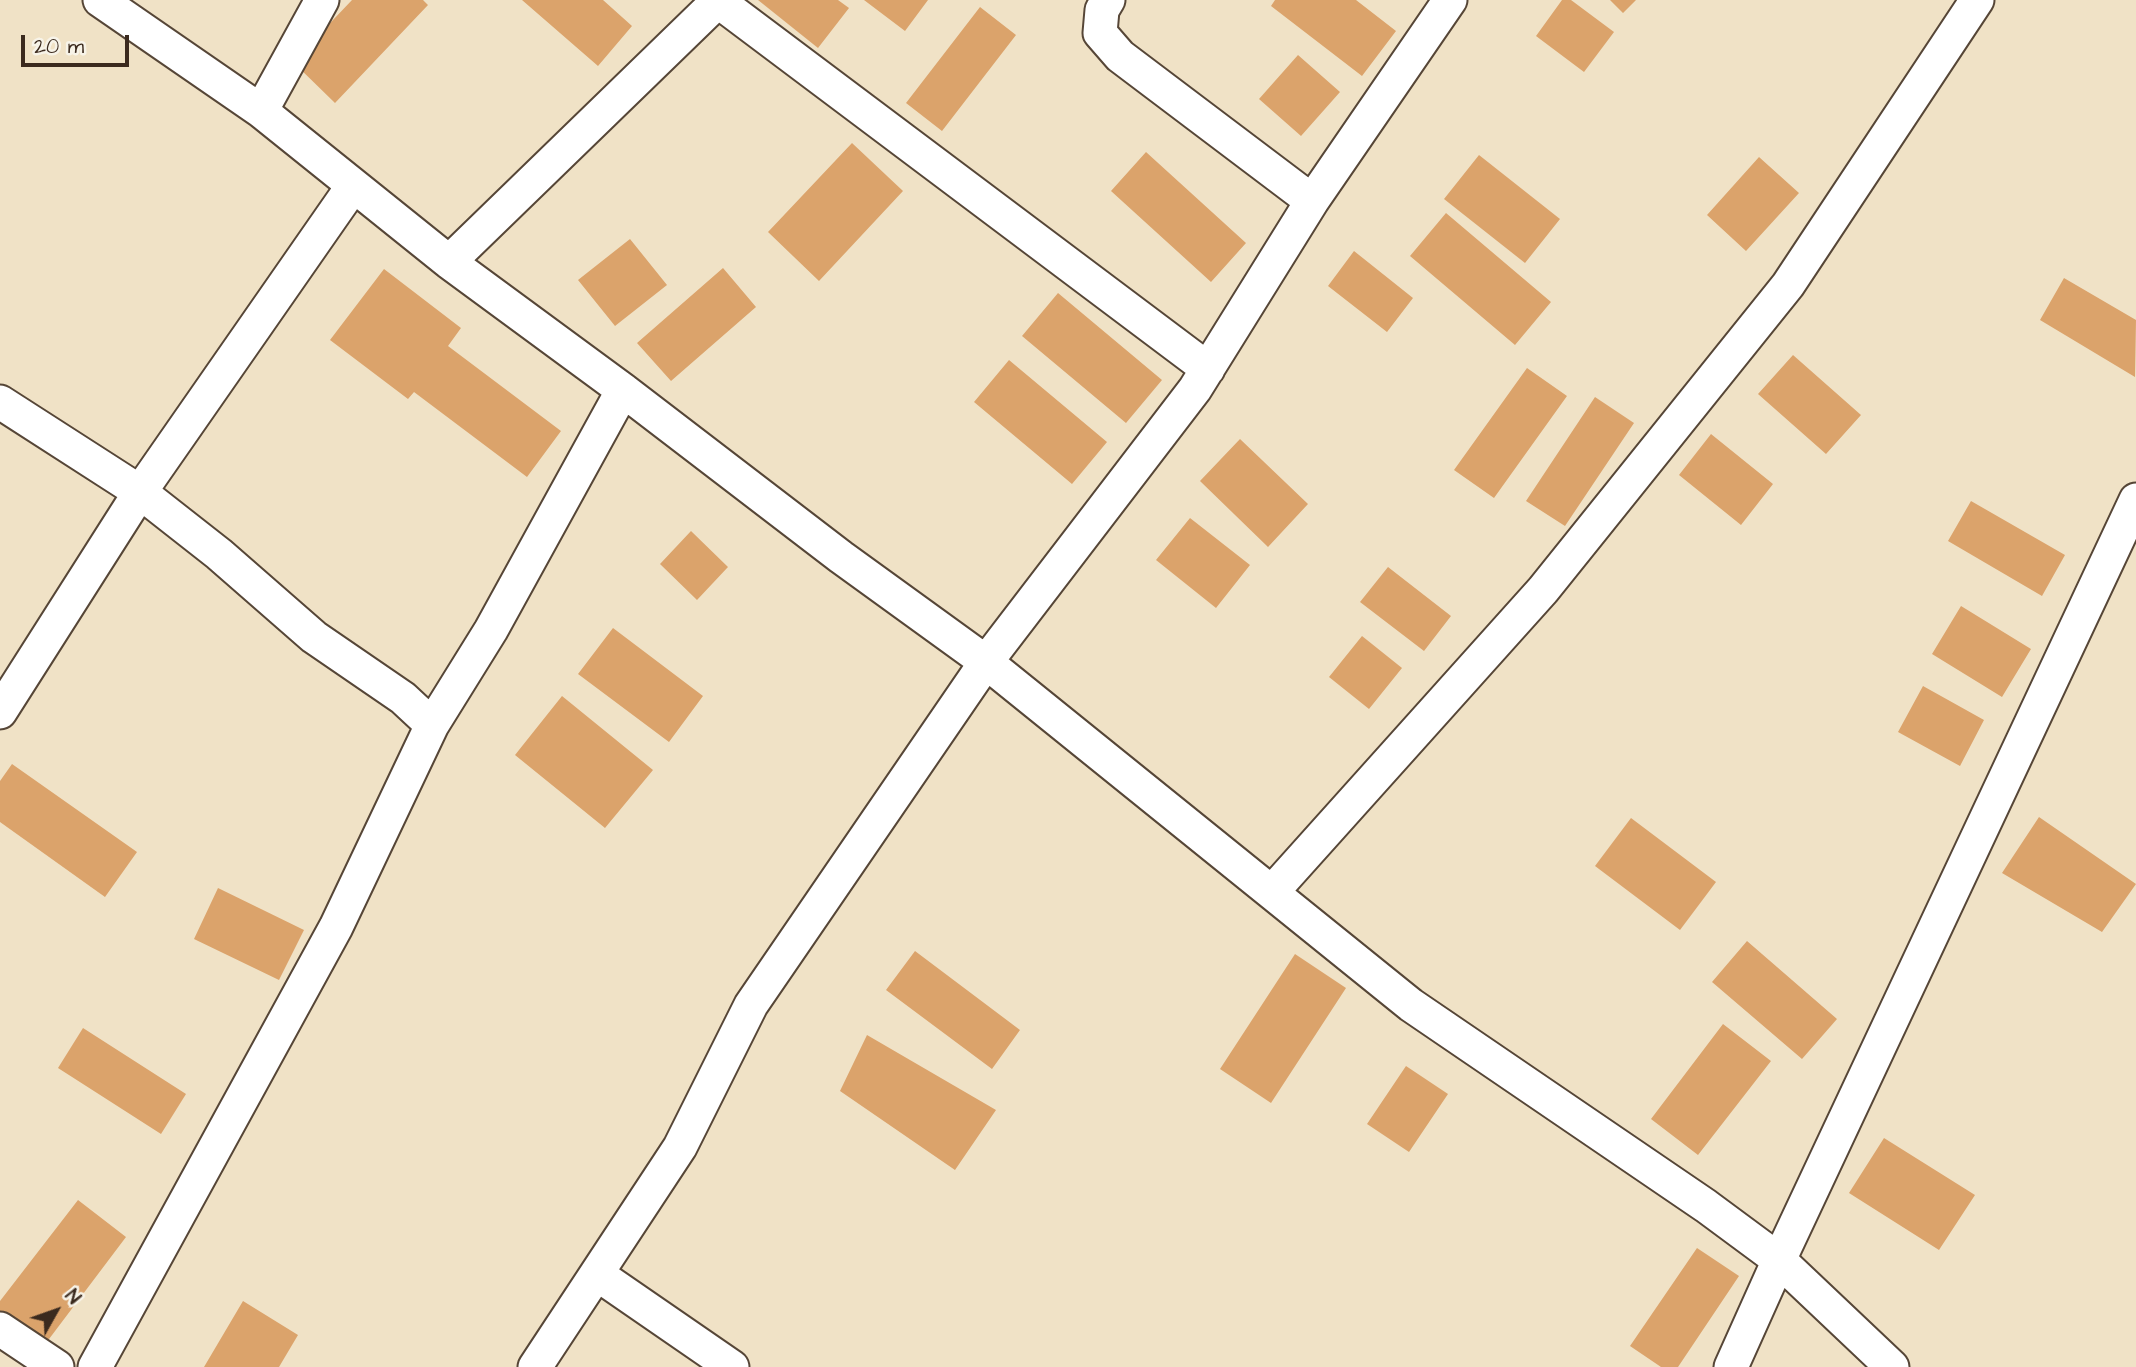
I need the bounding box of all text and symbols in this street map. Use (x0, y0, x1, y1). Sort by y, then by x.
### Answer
scale bar (24, 21, 133, 65)
text: 20 m (34, 32, 84, 61)
north arrow (21, 1276, 91, 1346)
text: N (58, 1284, 87, 1310)

